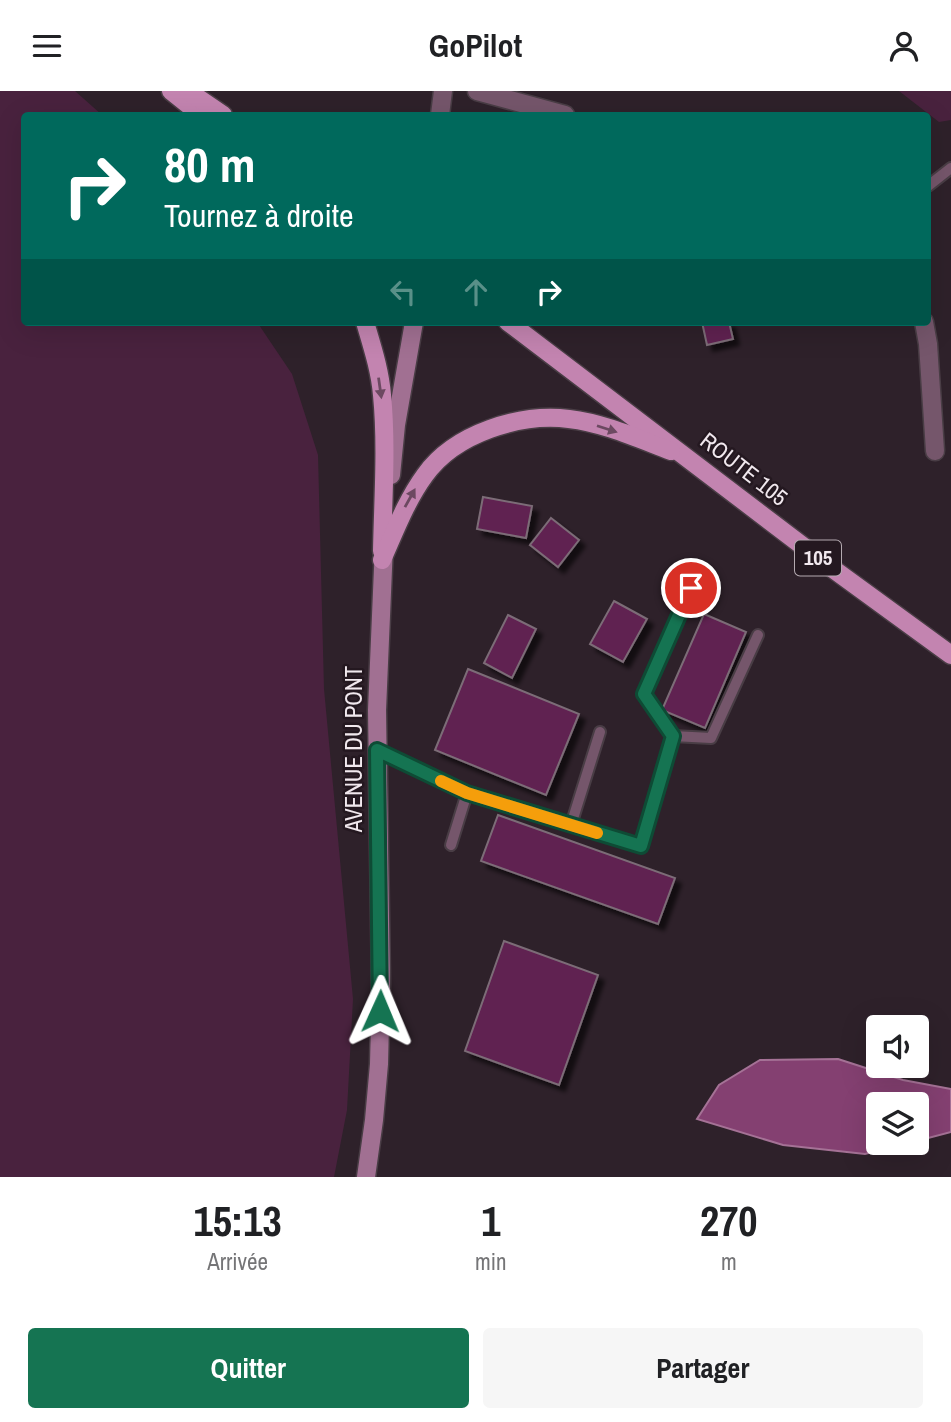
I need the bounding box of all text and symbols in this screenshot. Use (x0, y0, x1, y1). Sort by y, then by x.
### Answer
text: GoPilot (429, 24, 522, 67)
icon: menu (28, 27, 66, 65)
icon: person (885, 27, 923, 65)
text: 80 m (164, 131, 256, 197)
icon: right (49, 140, 140, 231)
text: Tournez à droite (164, 194, 354, 237)
icon: left (384, 273, 422, 311)
icon: ahead (457, 273, 495, 311)
icon: right (530, 273, 568, 311)
one-way arrow (375, 377, 386, 399)
one-way arrow (597, 424, 618, 434)
street label: ROUTE 105 (694, 425, 794, 512)
one-way arrow (404, 489, 416, 508)
road number: 105 (795, 540, 841, 575)
pin (661, 558, 721, 618)
icon: arrive (672, 569, 710, 607)
street label: AVENUE DU PONT (338, 665, 369, 833)
position arrow (343, 974, 417, 1048)
map controls (866, 1015, 929, 1155)
button: sound (866, 1015, 929, 1078)
button: layers (866, 1092, 929, 1155)
text: 15:13 (194, 1193, 282, 1249)
text: 1 (481, 1193, 500, 1249)
text: 270 (700, 1193, 758, 1249)
text: Arrivée (207, 1246, 268, 1277)
text: min (475, 1246, 507, 1277)
text: m (721, 1246, 737, 1277)
button: Quitter (28, 1328, 469, 1408)
button: Partager (483, 1328, 923, 1408)

